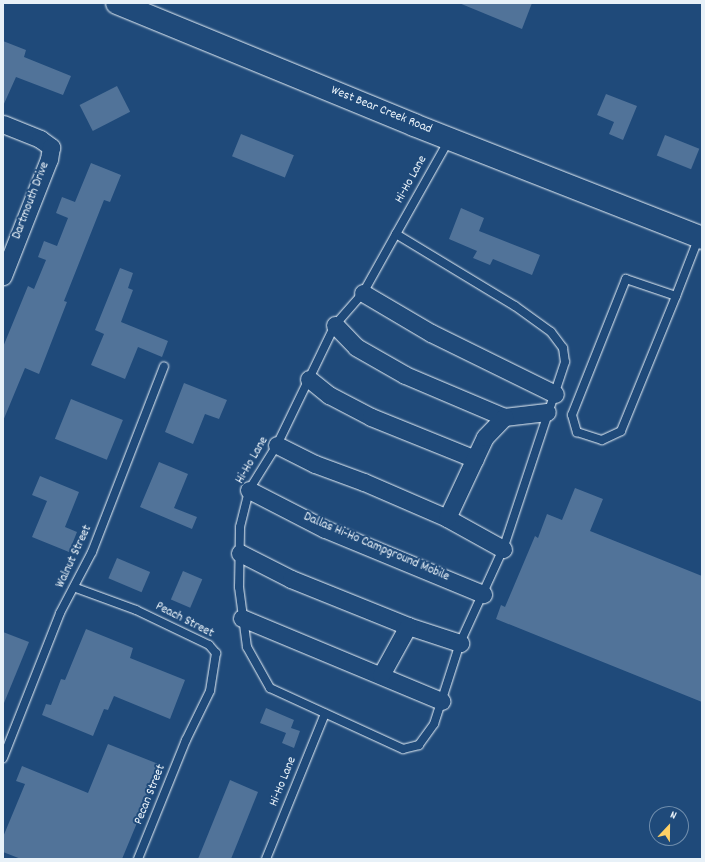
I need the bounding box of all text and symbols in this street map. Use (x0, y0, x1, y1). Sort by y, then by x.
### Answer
street label: West Bear Creek Road (328, 84, 434, 138)
street label: Hi-Ho Lane (393, 153, 431, 207)
street label: Dartmouth Drive (10, 160, 54, 242)
street label: Hi-Ho Lane (233, 435, 273, 487)
street label: Dallas Hi-Ho Campground Mobile (301, 510, 451, 586)
street label: Walnut Street (54, 523, 96, 591)
street label: Peach Street (152, 600, 216, 642)
street label: Hi-Ho Lane (267, 755, 301, 809)
street label: Pecan Street (132, 763, 170, 827)
north arrow (649, 806, 689, 846)
text: N (668, 807, 679, 824)

